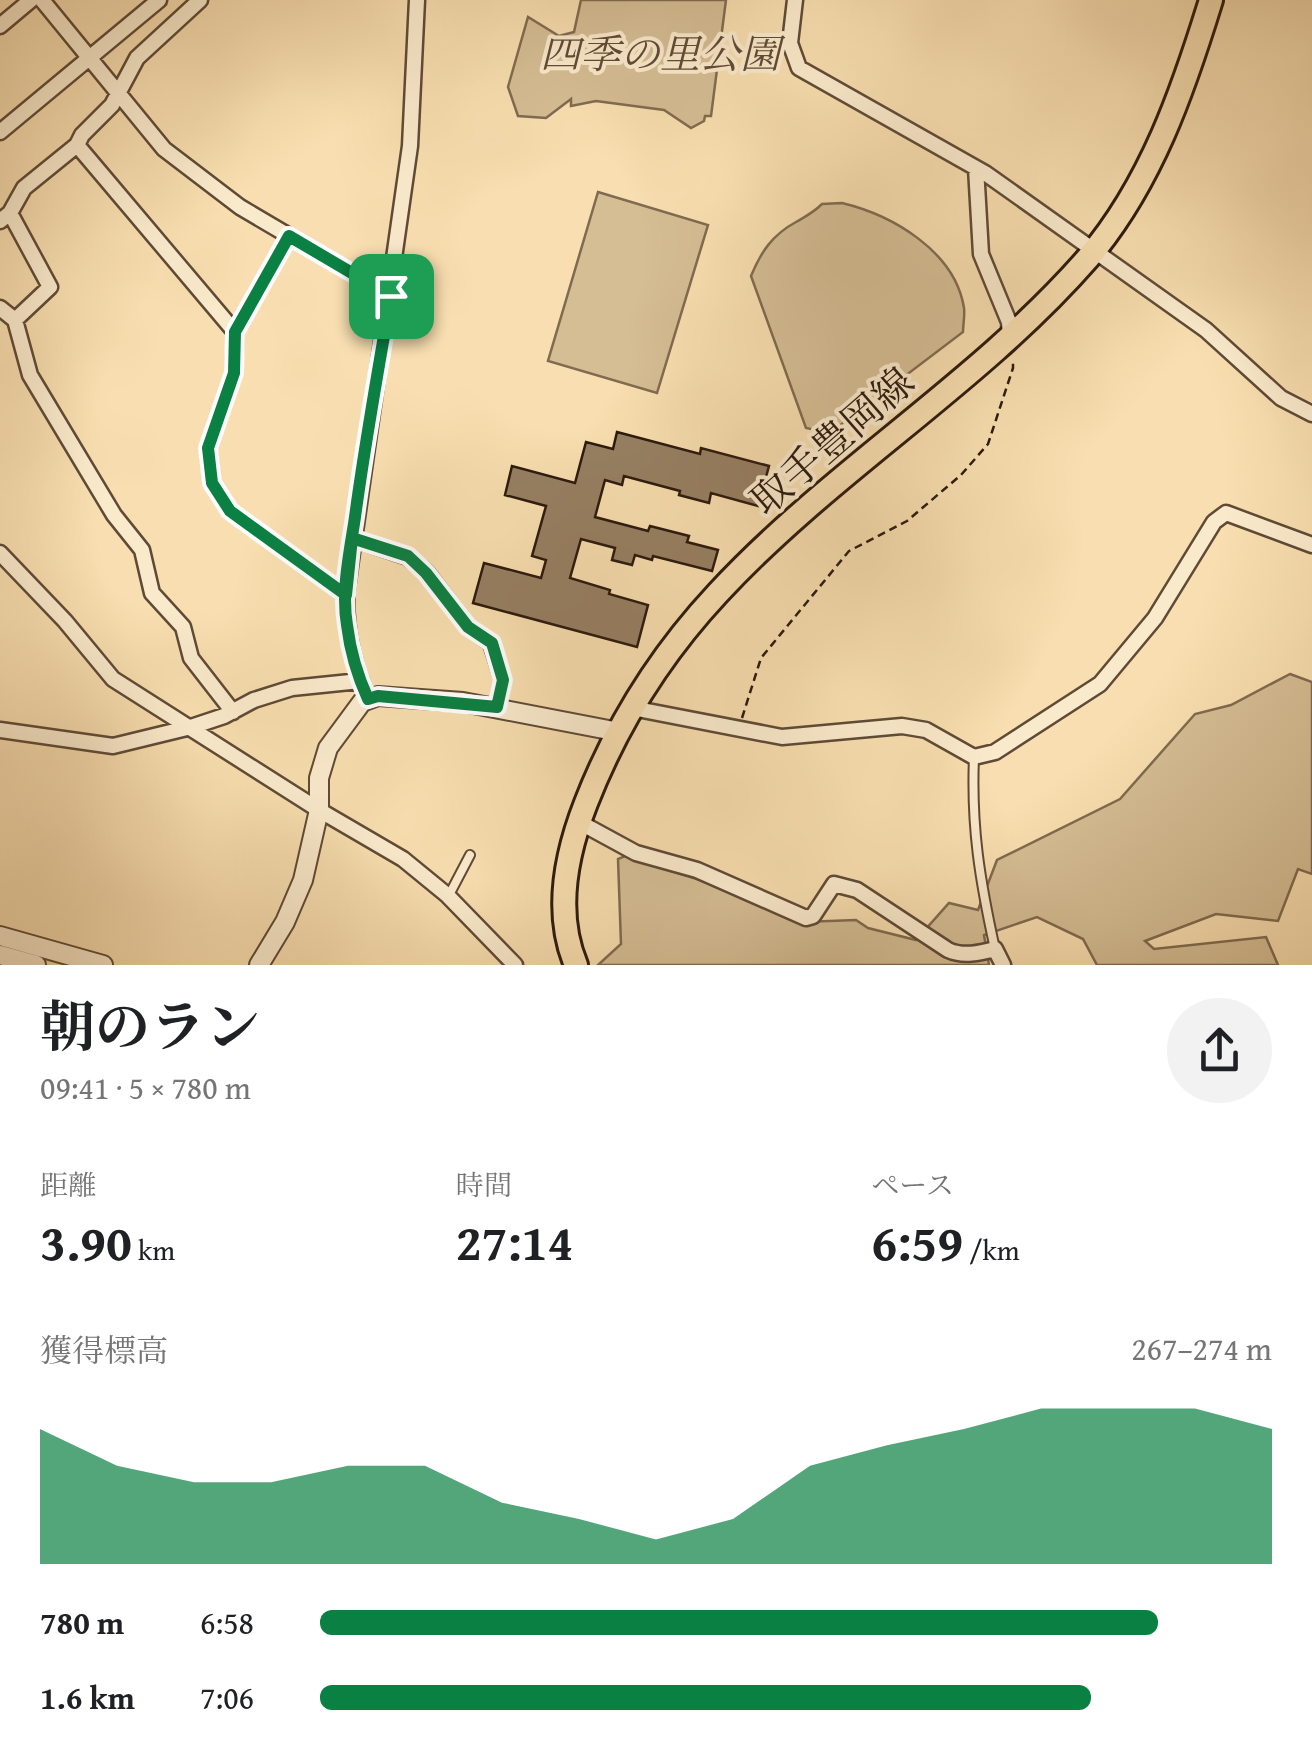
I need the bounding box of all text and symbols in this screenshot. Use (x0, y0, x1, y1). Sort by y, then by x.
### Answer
park label: 四季の里公園 (540, 24, 786, 83)
pin (349, 254, 434, 339)
icon: arrive (364, 269, 419, 324)
street label: 取手豊岡線 (737, 353, 926, 528)
text: 朝のラン (40, 986, 260, 1066)
button: share (1167, 998, 1272, 1103)
text: 09:41 · 5 × 780 m (40, 1064, 251, 1111)
text: 距離 (40, 1164, 96, 1205)
text: 時間 (456, 1164, 512, 1205)
text: ペース (871, 1164, 954, 1205)
text: 3.90 (40, 1205, 132, 1278)
text: 27:14 (456, 1205, 573, 1278)
text: 6:59 (871, 1205, 963, 1278)
text: km (132, 1229, 175, 1270)
text: /km (963, 1229, 1020, 1270)
text: 267–274 m (1131, 1325, 1272, 1372)
text: 獲得標高 (40, 1327, 168, 1374)
text: 780 m (40, 1599, 124, 1646)
text: 6:58 (200, 1599, 254, 1646)
text: 1.6 km (40, 1674, 135, 1721)
text: 7:06 (200, 1674, 254, 1721)

